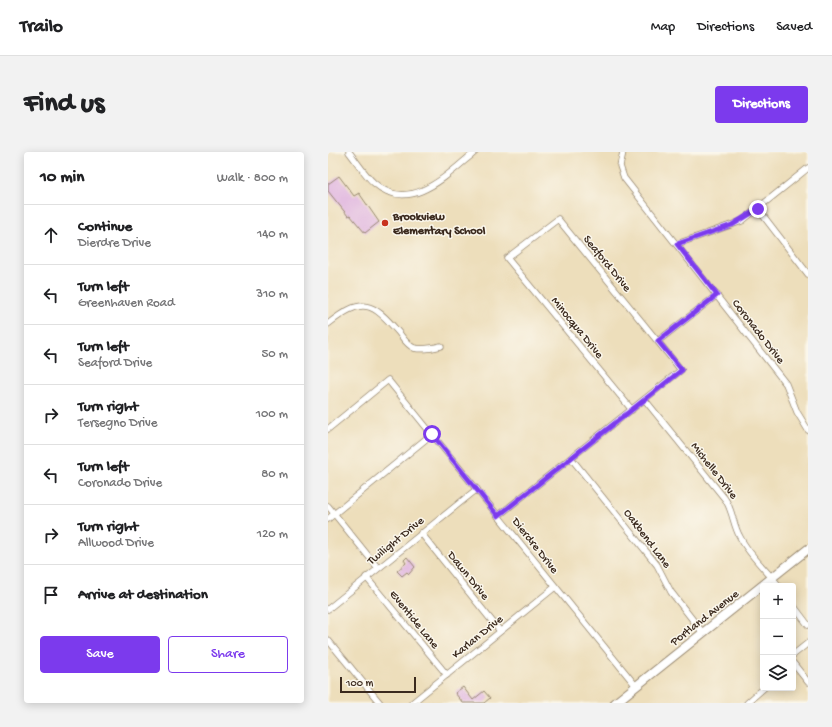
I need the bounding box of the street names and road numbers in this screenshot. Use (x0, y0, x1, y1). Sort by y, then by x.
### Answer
street label: Seaford Drive (579, 233, 634, 296)
street label: Minocqua Drive (547, 295, 606, 363)
street label: Coronado Drive (728, 297, 787, 368)
street label: Michelle Drive (687, 440, 740, 503)
street label: Oakbend Lane (620, 507, 674, 572)
street label: Twilight Drive (364, 514, 428, 569)
street label: Dierdre Drive (508, 515, 561, 578)
street label: Dawn Drive (443, 548, 492, 604)
street label: Portland Avenue (667, 587, 743, 650)
street label: Eventide Lane (386, 588, 442, 653)
street label: Karlan Drive (450, 612, 507, 662)

